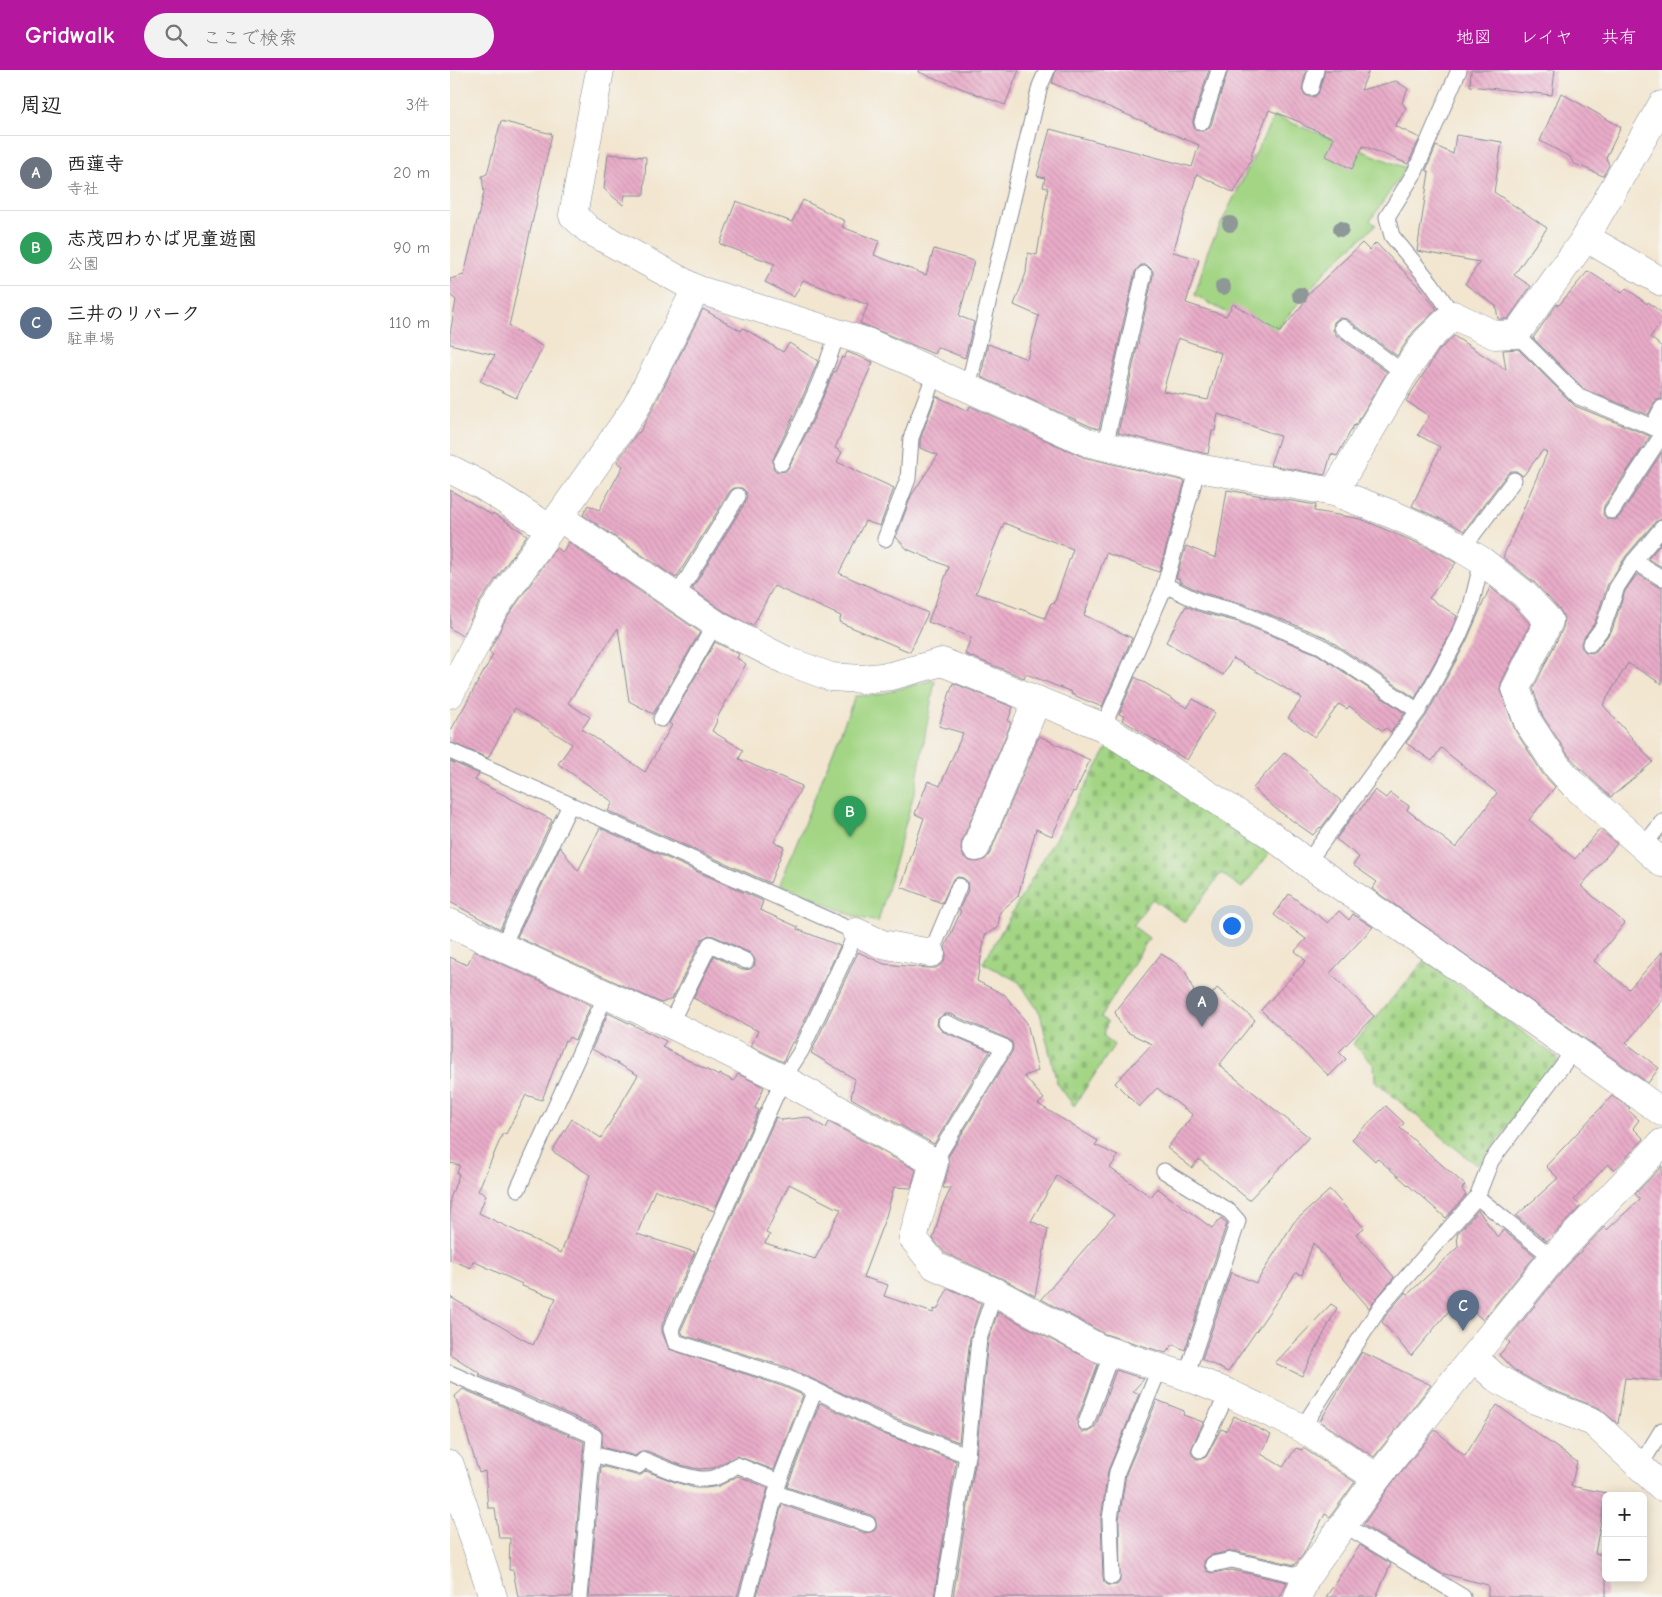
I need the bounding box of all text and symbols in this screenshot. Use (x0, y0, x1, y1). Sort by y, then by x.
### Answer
search box (144, 13, 494, 58)
text: Gridwalk (25, 21, 114, 49)
icon: search (162, 21, 190, 49)
text: ここで検索 (202, 27, 297, 49)
text: 地図 (1456, 27, 1492, 48)
text: レイヤ (1520, 27, 1573, 48)
text: 共有 (1601, 27, 1637, 48)
text: 周辺 (20, 93, 62, 117)
text: 3件 (406, 96, 430, 114)
text: 西蓮寺 (67, 153, 124, 175)
text: A (32, 164, 40, 182)
text: 20 m (393, 164, 430, 182)
text: 寺社 (67, 180, 99, 198)
text: 志茂四わかば児童遊園 (67, 228, 257, 250)
text: B (31, 239, 41, 257)
text: 90 m (393, 239, 430, 257)
text: 公園 (67, 255, 99, 273)
text: 三井のリパーク (67, 303, 200, 325)
text: C (31, 314, 41, 332)
text: 110 m (389, 314, 430, 332)
text: 駐車場 (67, 330, 115, 348)
pin: B (834, 796, 866, 837)
your location (1219, 913, 1245, 939)
pin: A (1186, 986, 1218, 1027)
pin: C (1447, 1290, 1479, 1331)
map controls (1602, 1492, 1647, 1582)
button: + (1602, 1492, 1647, 1537)
button: − (1602, 1537, 1647, 1582)

